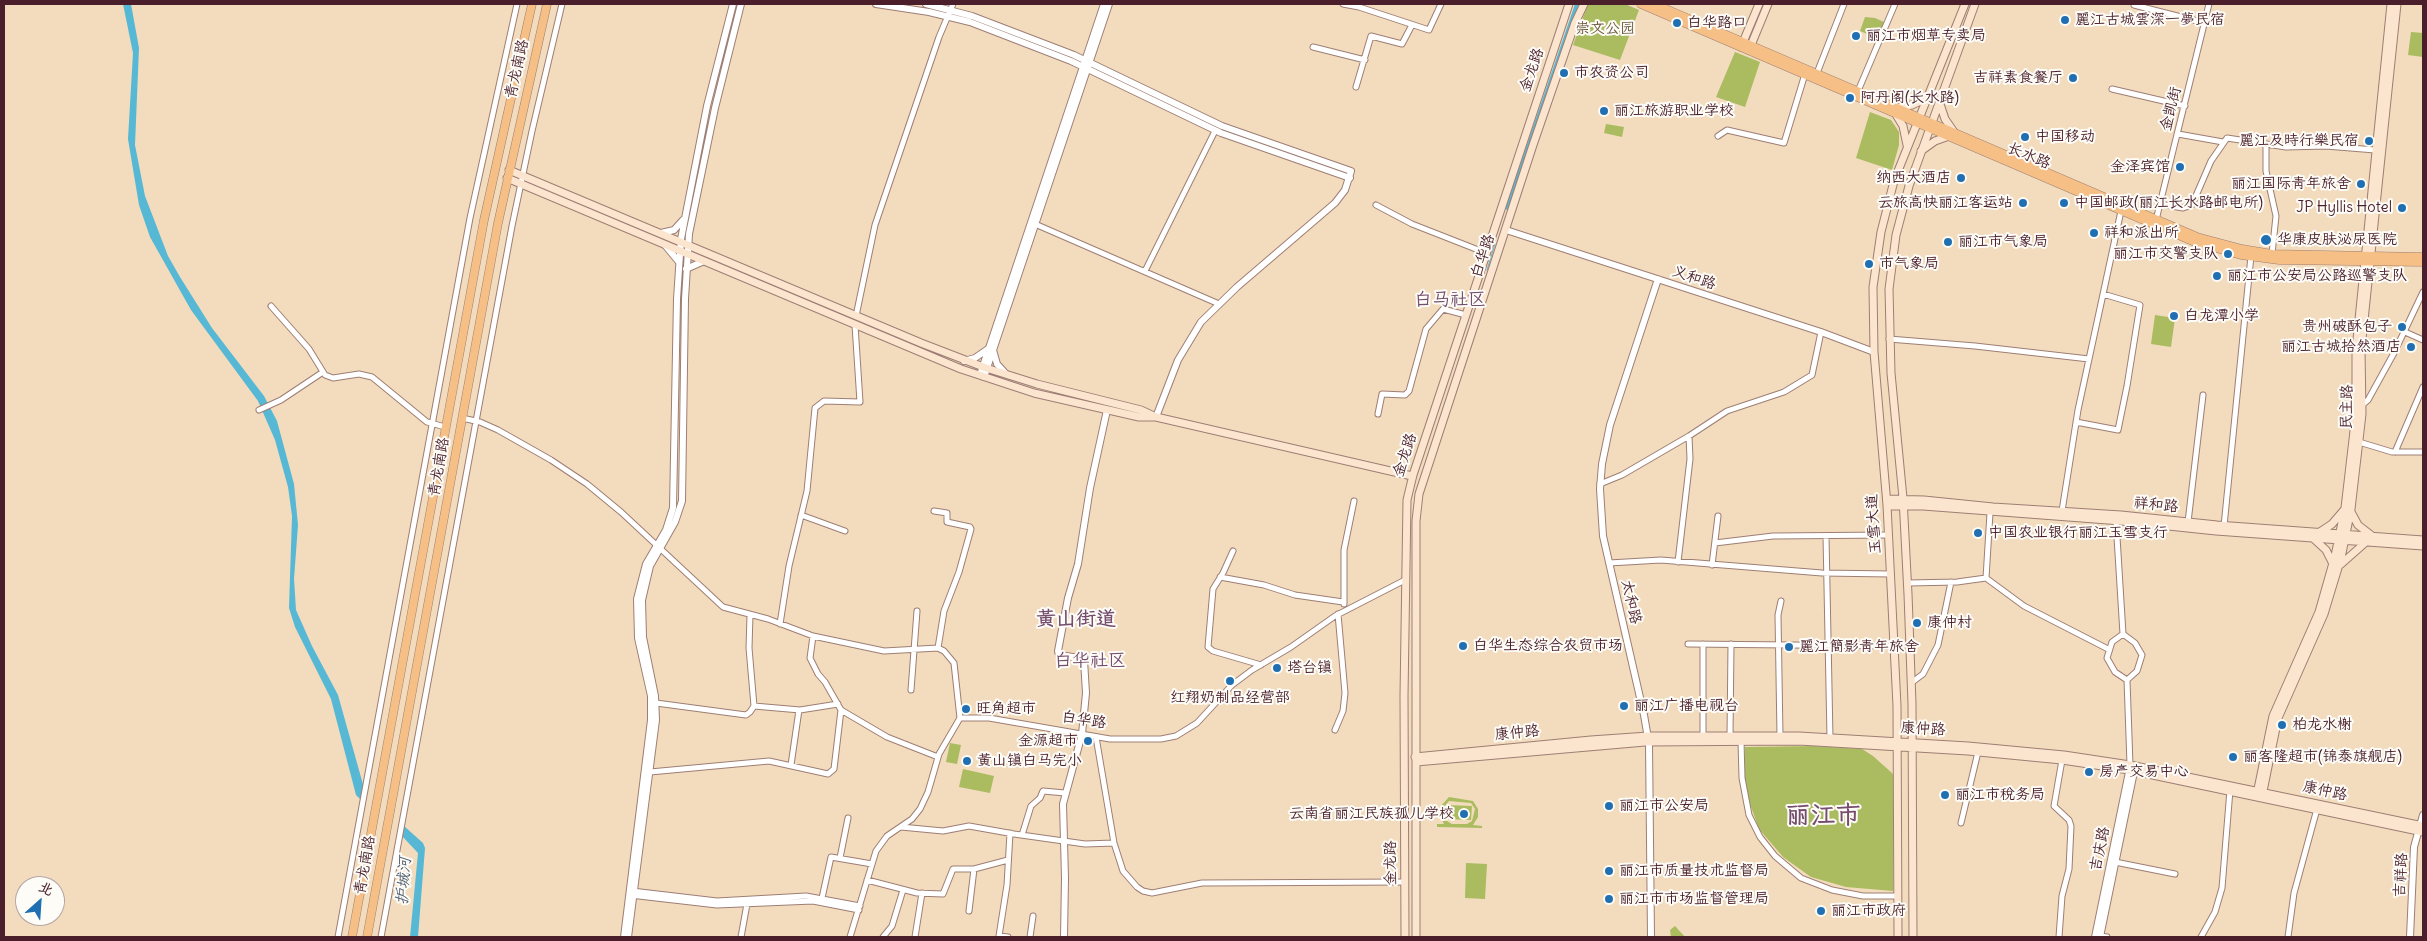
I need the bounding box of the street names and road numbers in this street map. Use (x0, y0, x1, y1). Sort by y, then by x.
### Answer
street label: 青龙南路 (501, 38, 533, 100)
street label: 金龙路 (1516, 46, 1548, 94)
street label: 金凯街 (2157, 85, 2185, 133)
street label: 长水路 (2005, 139, 2053, 173)
street label: 白华路 (1467, 232, 1499, 280)
street label: 义和路 (1670, 262, 1718, 294)
street label: 民主路 (2338, 384, 2356, 430)
street label: 金龙路 (1389, 431, 1421, 479)
street label: 青龙南路 (425, 436, 453, 498)
street label: 玉雪大道 (1863, 493, 1885, 555)
street label: 祥和路 (2133, 494, 2179, 516)
street label: 太和路 (1617, 578, 1645, 626)
street label: 白华路 (1060, 708, 1108, 732)
street label: 康仲路 (1900, 719, 1946, 739)
street label: 康仲路 (1494, 722, 1540, 744)
street label: 康仲路 (2301, 778, 2349, 804)
street label: 吉庆路 (2087, 825, 2113, 873)
street label: 青龙南路 (351, 834, 379, 896)
street label: 金龙路 (1382, 841, 1400, 885)
street label: 吉祥路 (2391, 852, 2411, 898)

